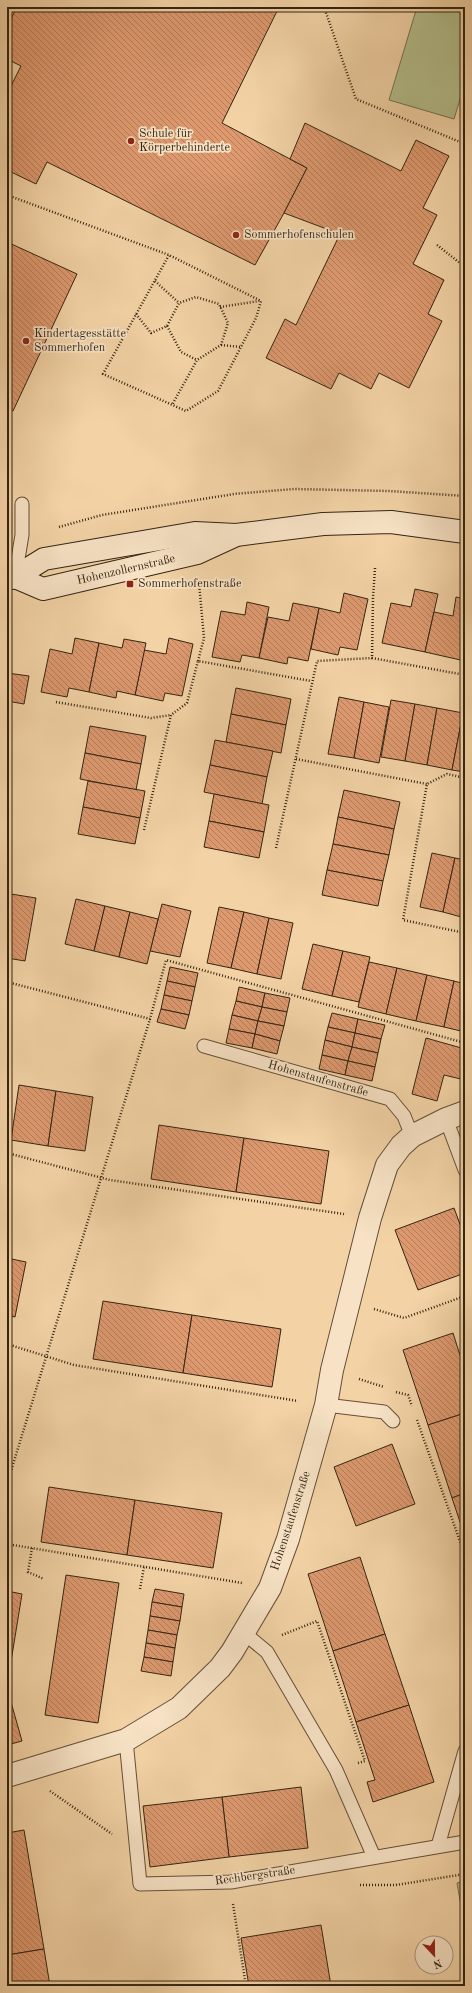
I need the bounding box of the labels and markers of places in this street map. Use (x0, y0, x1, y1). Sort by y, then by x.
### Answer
place label: Schule für Körperbehinderte (139, 128, 230, 154)
marker: Schule für Körperbehinderte (126, 136, 136, 146)
place label: Sommerhofenschulen (244, 229, 354, 241)
marker: Sommerhofenschulen (231, 230, 241, 240)
place label: Kindertagesstätte Sommerhofen (34, 328, 127, 354)
marker: Kindertagesstätte Sommerhofen (21, 336, 31, 346)
place label: Sommerhofenstraße (138, 578, 242, 590)
marker: Sommerhofenstraße (125, 579, 135, 589)

